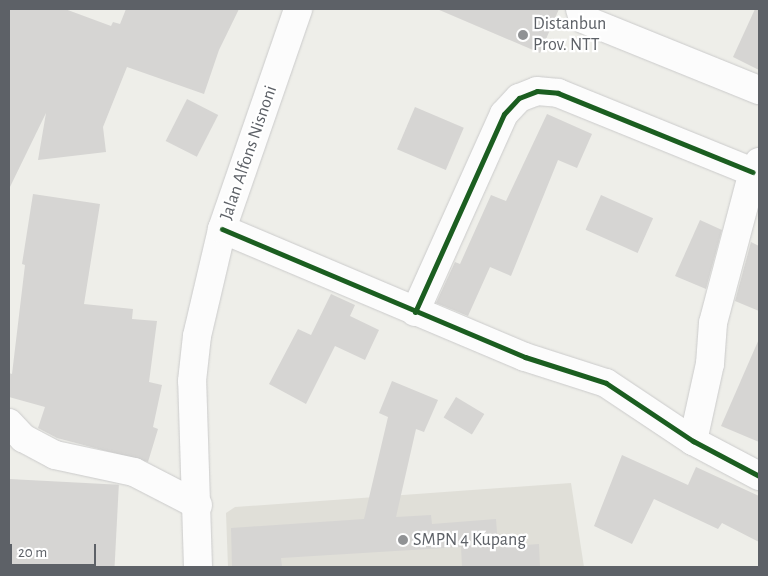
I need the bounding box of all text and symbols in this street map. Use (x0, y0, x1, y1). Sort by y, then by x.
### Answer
place label: Distanbun Prov. NTT (533, 14, 606, 56)
marker: Distanbun Prov. NTT (517, 29, 529, 41)
street label: Jalan Alfons Nisnoni (216, 83, 282, 223)
place label: SMPN 4 Kupang (413, 529, 526, 551)
scale bar (12, 534, 99, 566)
marker: SMPN 4 Kupang (397, 534, 409, 546)
text: 20 m (18, 545, 47, 560)

